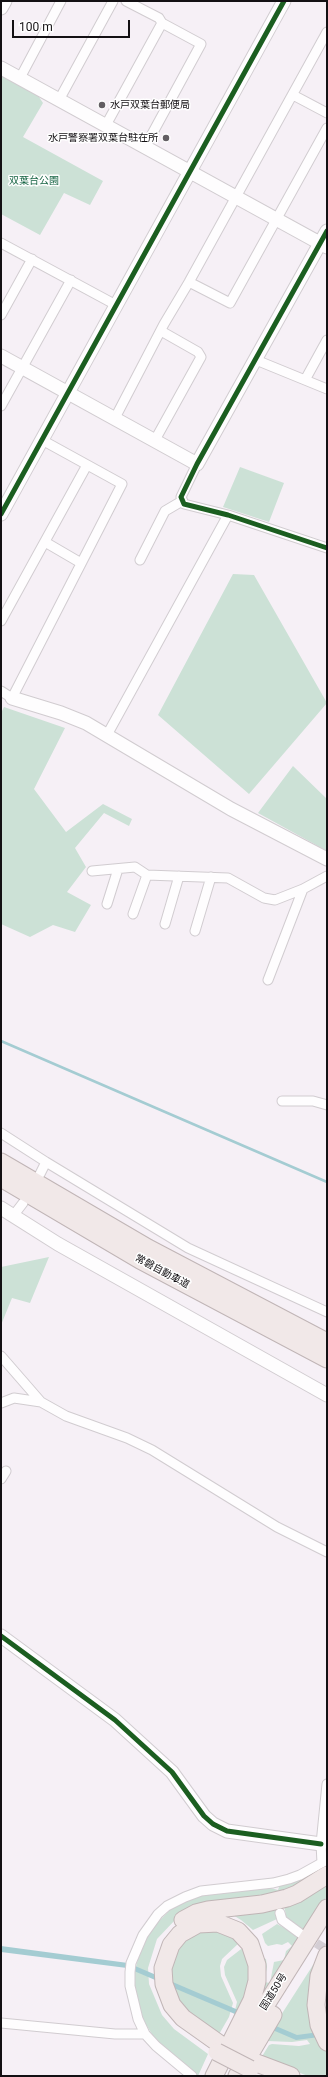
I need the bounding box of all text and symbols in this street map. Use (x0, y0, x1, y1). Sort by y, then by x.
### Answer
scale bar (14, 12, 132, 38)
text: 100 m (19, 20, 53, 34)
place label: 水戸双葉台郵便局 (110, 99, 190, 111)
marker: 水戸双葉台郵便局 (97, 100, 107, 110)
place label: 水戸警察署双葉台駐在所 (48, 132, 158, 144)
marker: 水戸警察署双葉台駐在所 (161, 133, 171, 143)
park label: 双葉台公園 (9, 175, 59, 187)
street label: 常磐自動車道 (133, 1253, 191, 1291)
street label: 国道50号 (258, 1971, 290, 2013)

